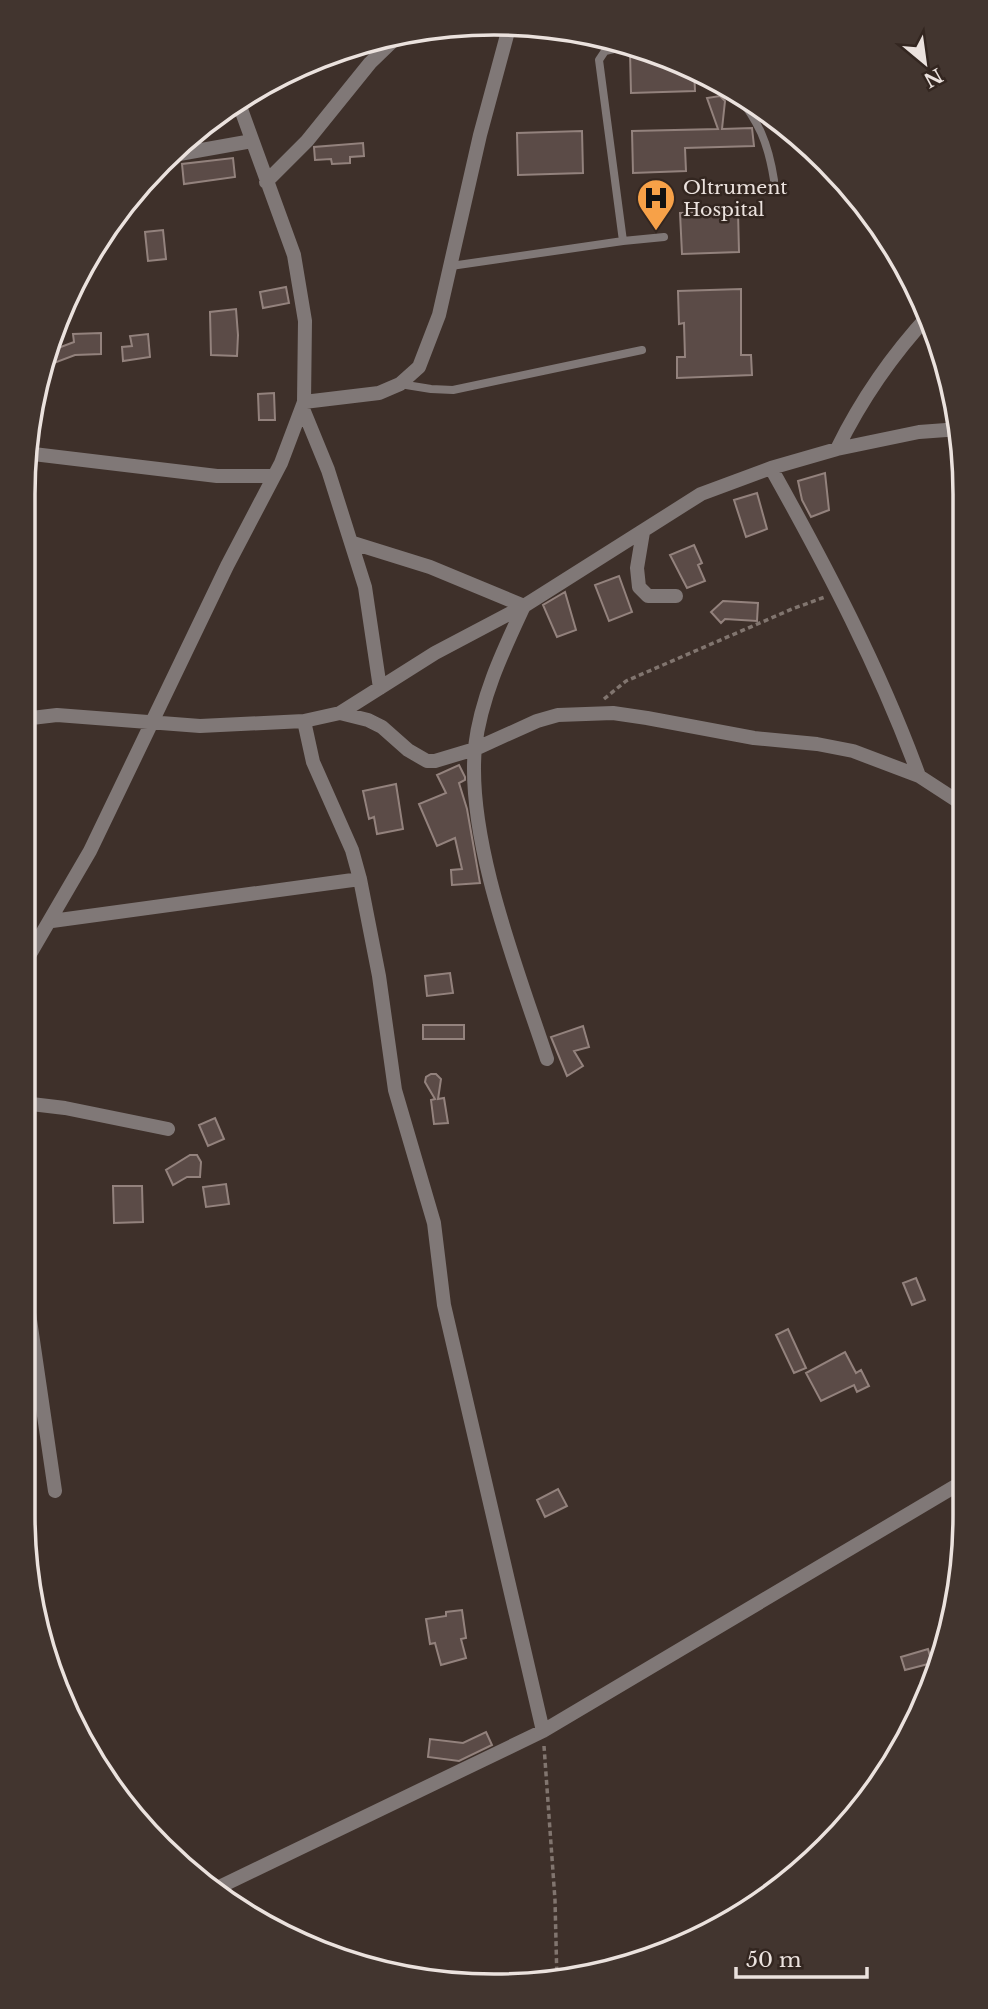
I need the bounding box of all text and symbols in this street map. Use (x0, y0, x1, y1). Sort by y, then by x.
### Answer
north arrow (890, 28, 960, 98)
text: N (919, 63, 946, 92)
place label: Oltrument Hospital (683, 176, 788, 221)
hospital icon: Oltrument Hospital (635, 177, 677, 232)
scale bar (736, 1936, 867, 1980)
text: 50 m (746, 1947, 802, 1973)

